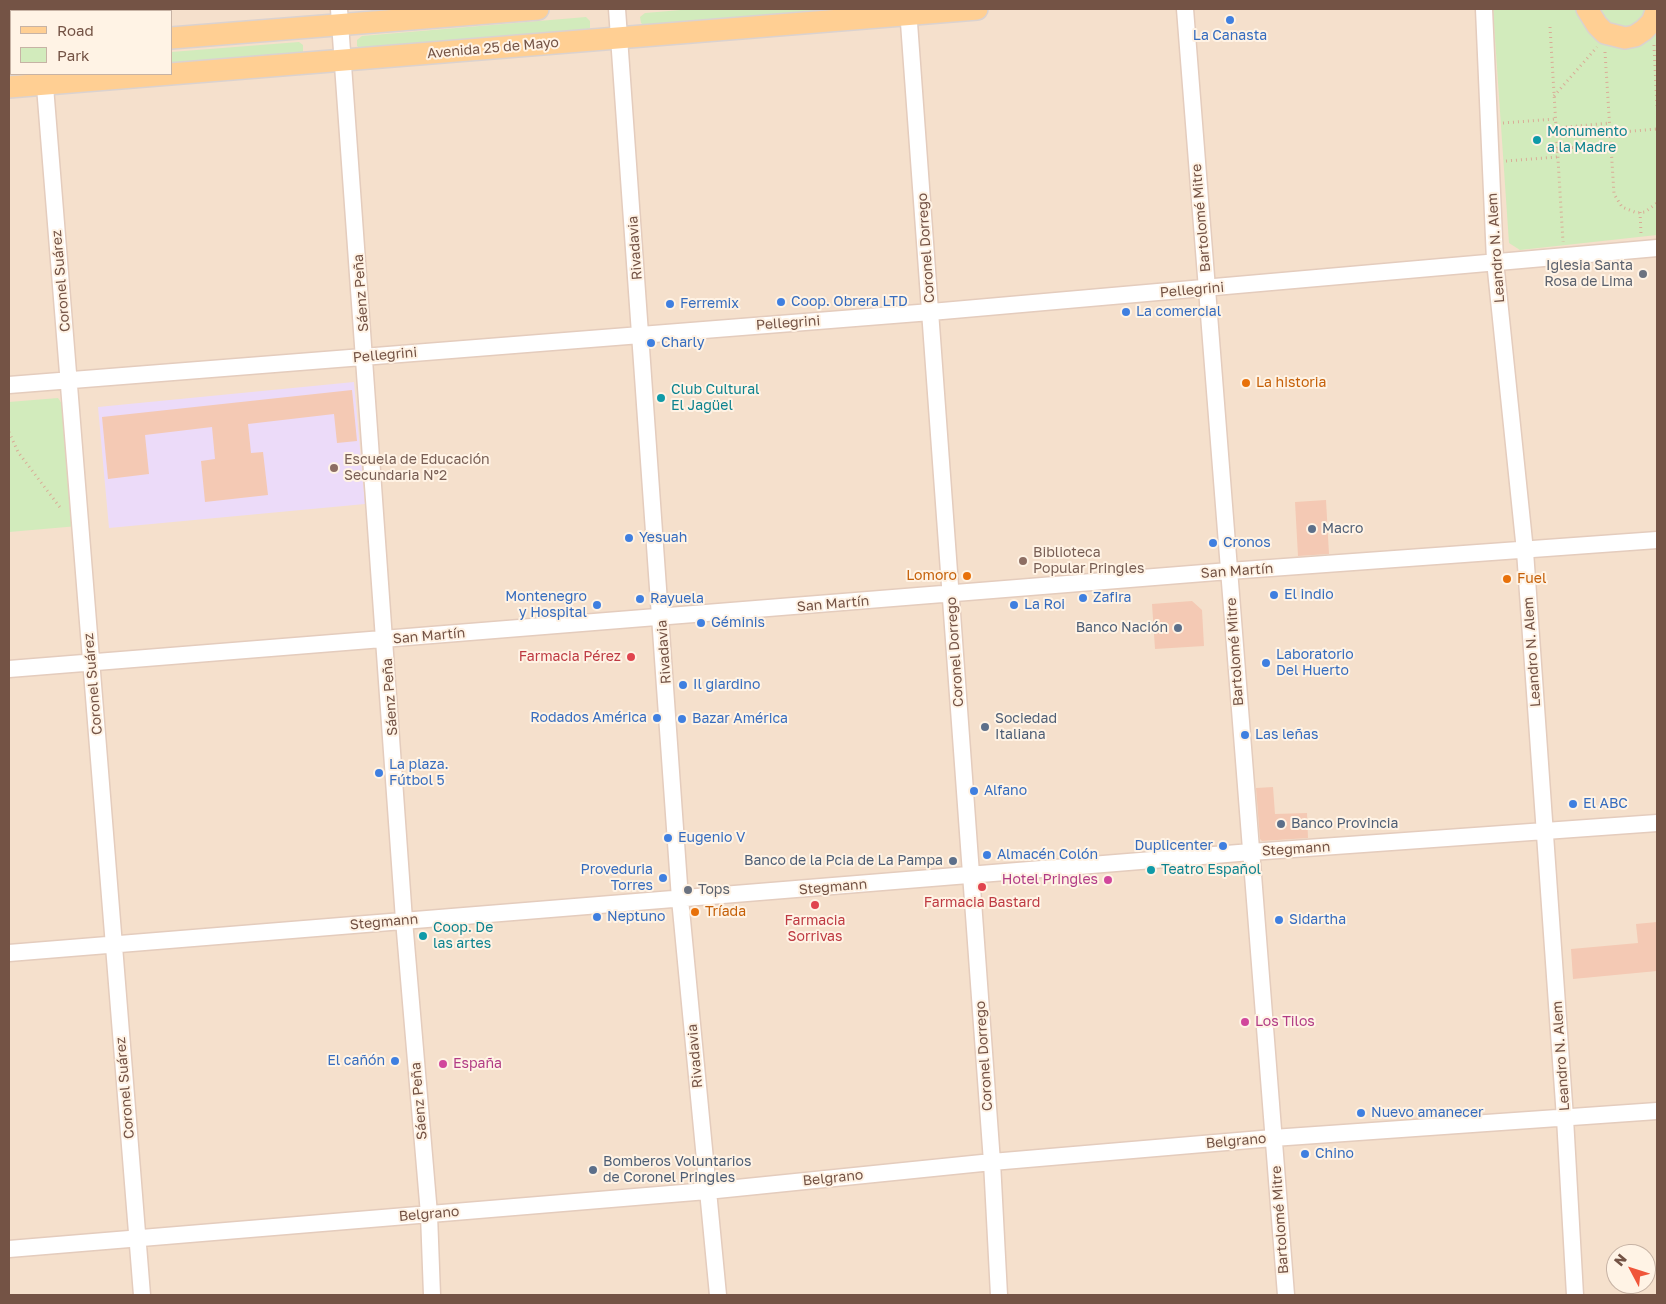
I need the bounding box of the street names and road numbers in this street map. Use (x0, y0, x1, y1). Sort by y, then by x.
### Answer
street label: Avenida 25 de Mayo (426, 34, 560, 62)
street label: Bartolomé Mitre (1188, 163, 1214, 273)
street label: Coronel Dorrego (914, 192, 938, 304)
street label: Leandro N. Alem (1484, 192, 1508, 304)
street label: Rivadavia (624, 215, 646, 281)
street label: Coronel Suárez (48, 229, 74, 333)
street label: Sáenz Peña (350, 254, 372, 332)
street label: Pellegrini (1159, 279, 1225, 301)
street label: Pellegrini (755, 312, 821, 334)
street label: Pellegrini (352, 344, 418, 366)
street label: San Martín (1200, 560, 1274, 582)
street label: San Martín (796, 592, 870, 616)
street label: Coronel Dorrego (943, 596, 967, 708)
street label: Leandro N. Alem (1520, 596, 1544, 708)
street label: Bartolomé Mitre (1223, 597, 1247, 707)
street label: Rivadavia (653, 619, 675, 685)
street label: San Martín (392, 624, 466, 648)
street label: Coronel Suárez (80, 632, 106, 736)
street label: Sáenz Peña (379, 658, 401, 736)
street label: Stegmann (1261, 838, 1331, 860)
street label: Stegmann (798, 876, 868, 898)
street label: Stegmann (349, 911, 419, 933)
street label: Coronel Dorrego (972, 1000, 996, 1112)
street label: Leandro N. Alem (1549, 1000, 1573, 1112)
street label: Rivadavia (684, 1023, 706, 1089)
street label: Coronel Suárez (112, 1036, 138, 1140)
street label: Sáenz Peña (407, 1061, 431, 1141)
street label: Belgrano (1205, 1130, 1267, 1152)
street label: Bartolomé Mitre (1268, 1165, 1292, 1275)
street label: Belgrano (802, 1166, 864, 1190)
street label: Belgrano (398, 1203, 460, 1225)

